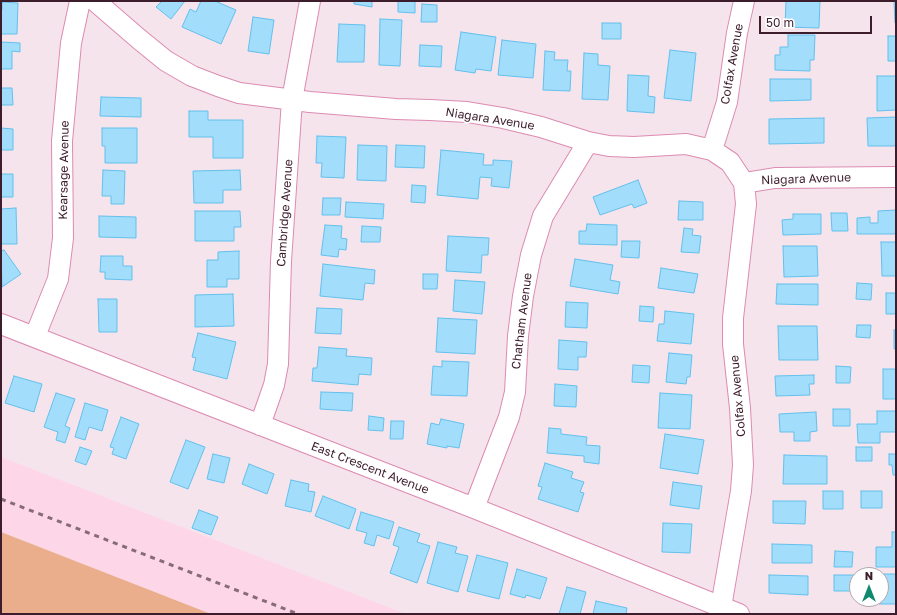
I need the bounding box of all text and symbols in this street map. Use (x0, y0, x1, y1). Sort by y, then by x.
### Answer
scale bar (761, 8, 874, 34)
text: 50 m (766, 15, 794, 30)
street label: Colfax Avenue (718, 22, 746, 106)
street label: Niagara Avenue (444, 105, 536, 133)
street label: Kearsage Avenue (56, 120, 72, 220)
street label: Cambridge Avenue (274, 159, 296, 267)
street label: Niagara Avenue (761, 170, 851, 188)
street label: Chatham Avenue (509, 272, 535, 370)
street label: Colfax Avenue (727, 355, 749, 437)
street label: East Crescent Avenue (309, 439, 431, 497)
north arrow (849, 567, 889, 607)
text: N (865, 569, 873, 582)

